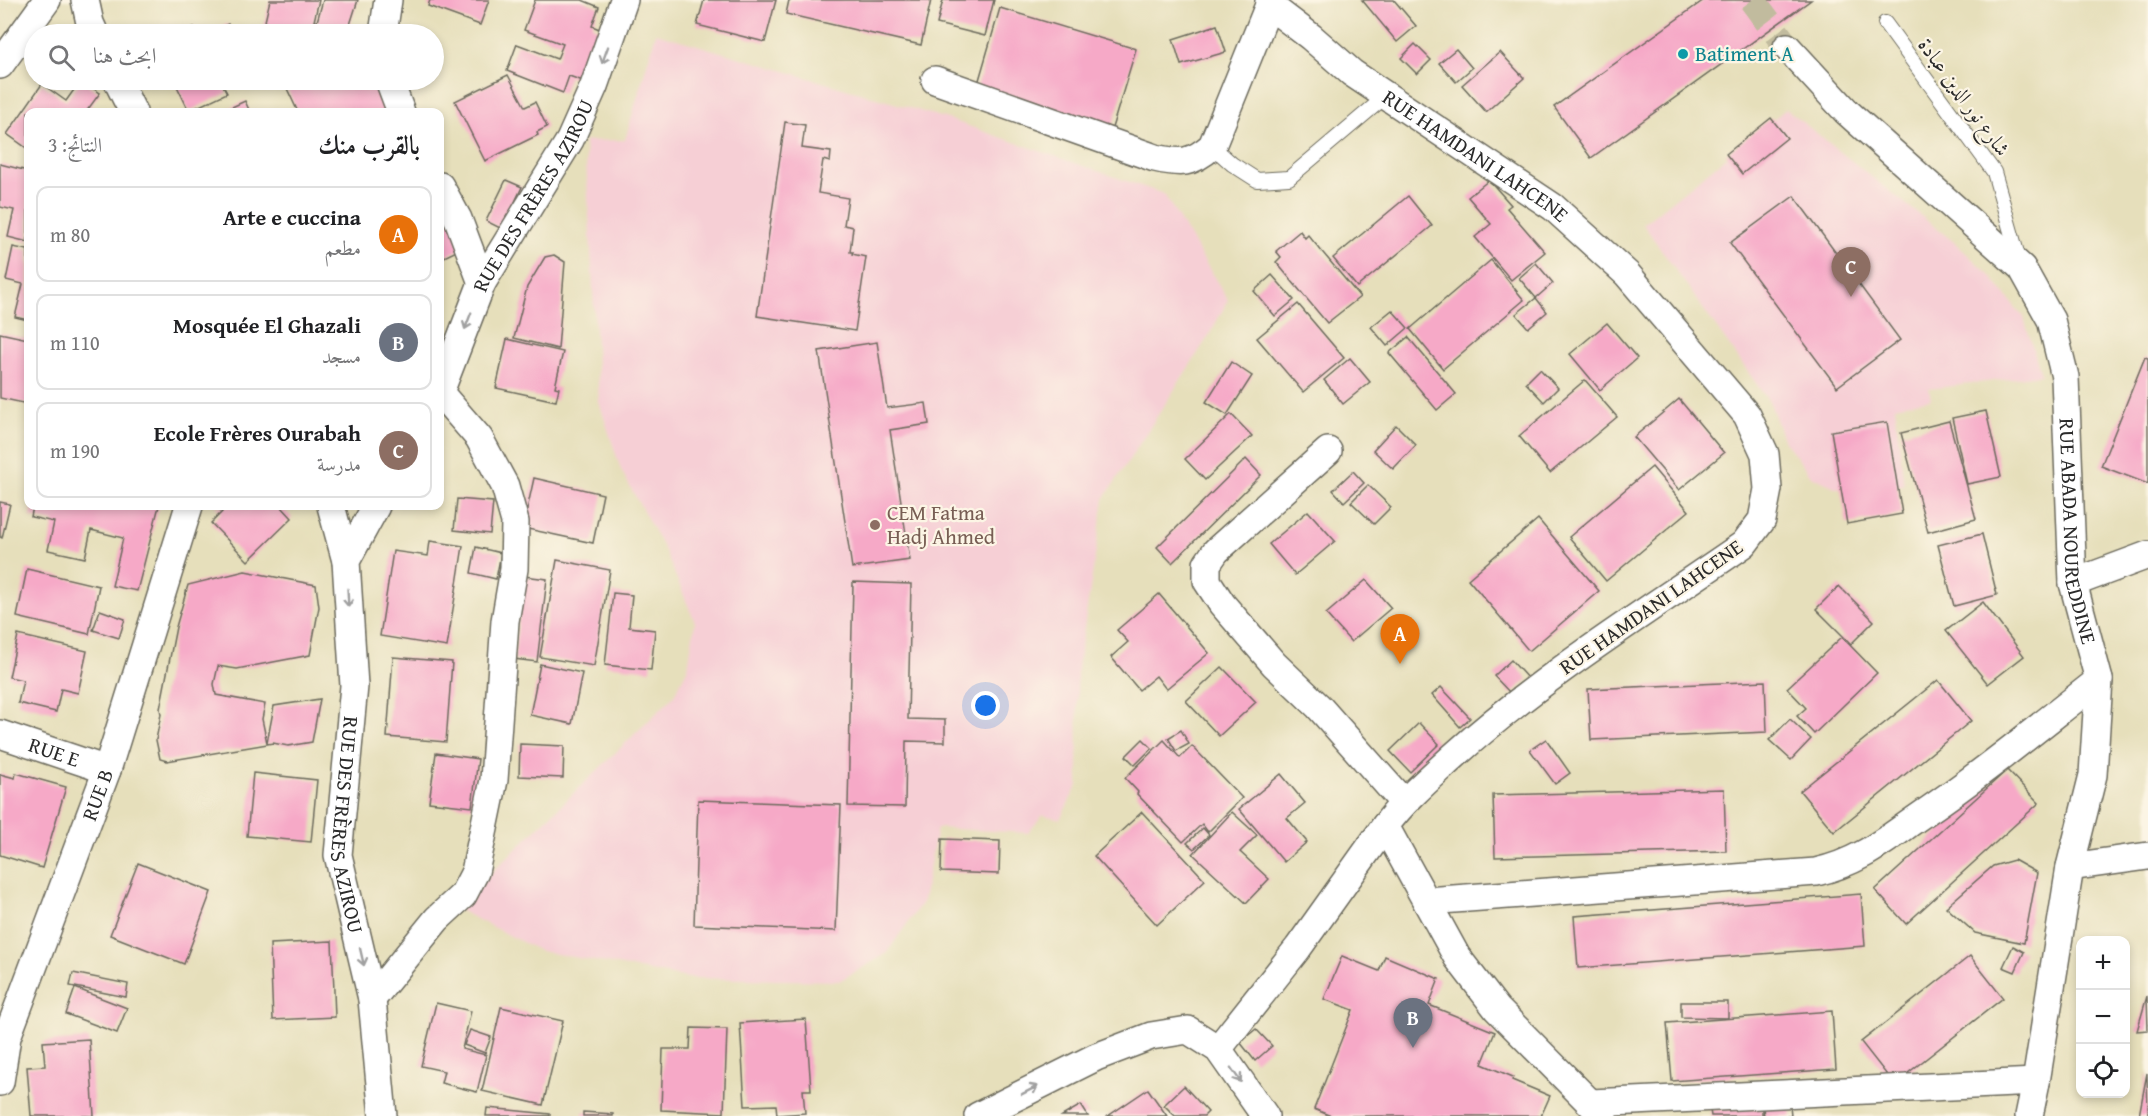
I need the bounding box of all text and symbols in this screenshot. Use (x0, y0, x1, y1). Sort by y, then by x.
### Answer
search box (24, 24, 444, 90)
street label: شارع نور الدين عبادة (1908, 31, 2018, 164)
place label: Batiment A (1695, 38, 1794, 69)
text: ابحث هنا (93, 39, 157, 71)
icon: search (45, 41, 78, 74)
one-way arrow (599, 45, 610, 64)
marker: Batiment A (1676, 47, 1690, 61)
street label: RUE HAMDANI LAHCENE (1377, 82, 1576, 229)
street label: RUE DES FRÈRES AZIROU (464, 94, 601, 296)
text: بالقرب منك (318, 125, 420, 164)
text: النتائج: 3 (48, 130, 102, 159)
text: Arte e cuccina (223, 201, 361, 233)
text: 80 m (50, 220, 90, 249)
text: A (392, 220, 405, 249)
text: مطعم (324, 233, 361, 262)
pin: C (1832, 248, 1870, 297)
text: Mosquée El Ghazali (173, 309, 361, 341)
one-way arrow (461, 311, 472, 330)
text: 110 m (50, 328, 100, 357)
text: B (392, 328, 405, 357)
text: مسجد (322, 341, 361, 370)
text: Ecole Frères Ourabah (154, 417, 361, 449)
street label: RUE ABADA NOUREDDINE (2052, 417, 2105, 648)
text: 190 m (50, 436, 100, 465)
text: C (393, 436, 404, 465)
text: مدرسة (317, 449, 361, 478)
place label: CEM Fatma Hadj Ahmed (887, 497, 996, 552)
marker: CEM Fatma Hadj Ahmed (868, 518, 882, 532)
street label: RUE HAMDANI LAHCENE (1553, 531, 1749, 682)
one-way arrow (342, 588, 353, 608)
pin: A (1380, 614, 1420, 664)
your location (971, 691, 1000, 720)
street label: RUE DES FRÈRES AZIROU (322, 715, 372, 936)
street label: RUE E (25, 729, 84, 775)
street label: RUE B (73, 764, 121, 825)
map controls (2076, 936, 2130, 1098)
button: + (2076, 936, 2130, 990)
one-way arrow (357, 947, 368, 967)
button: − (2076, 990, 2130, 1044)
pin: B (1394, 998, 1432, 1048)
button: locate (2076, 1044, 2130, 1098)
one-way arrow (1230, 1066, 1242, 1083)
one-way arrow (1021, 1083, 1039, 1095)

